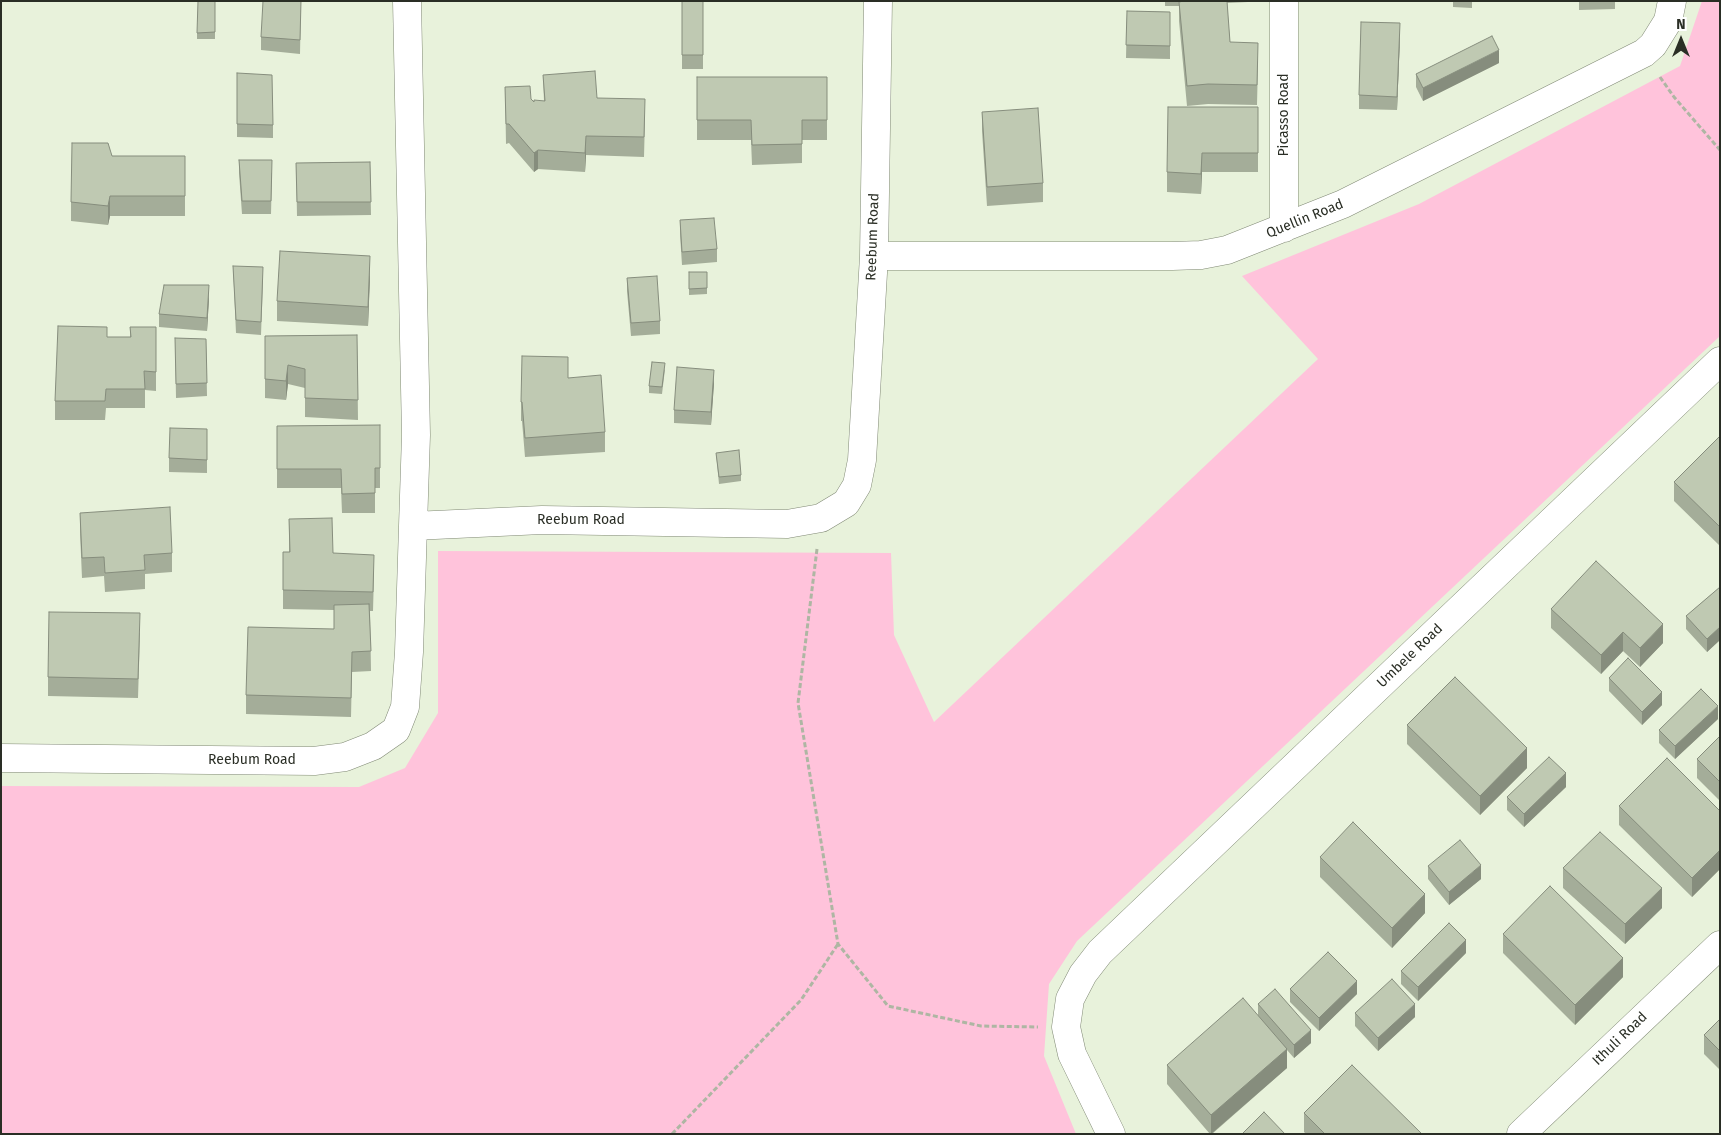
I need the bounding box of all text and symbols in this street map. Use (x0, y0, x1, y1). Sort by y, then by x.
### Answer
north arrow (1656, 15, 1706, 65)
text: N (1676, 16, 1686, 33)
street label: Picasso Road (1276, 73, 1292, 157)
street label: Reebum Road (863, 193, 883, 281)
street label: Quellin Road (1264, 196, 1346, 242)
street label: Reebum Road (537, 512, 625, 528)
street label: Umbele Road (1374, 620, 1446, 692)
street label: Reebum Road (208, 752, 296, 768)
street label: Ithuli Road (1589, 1009, 1651, 1069)

